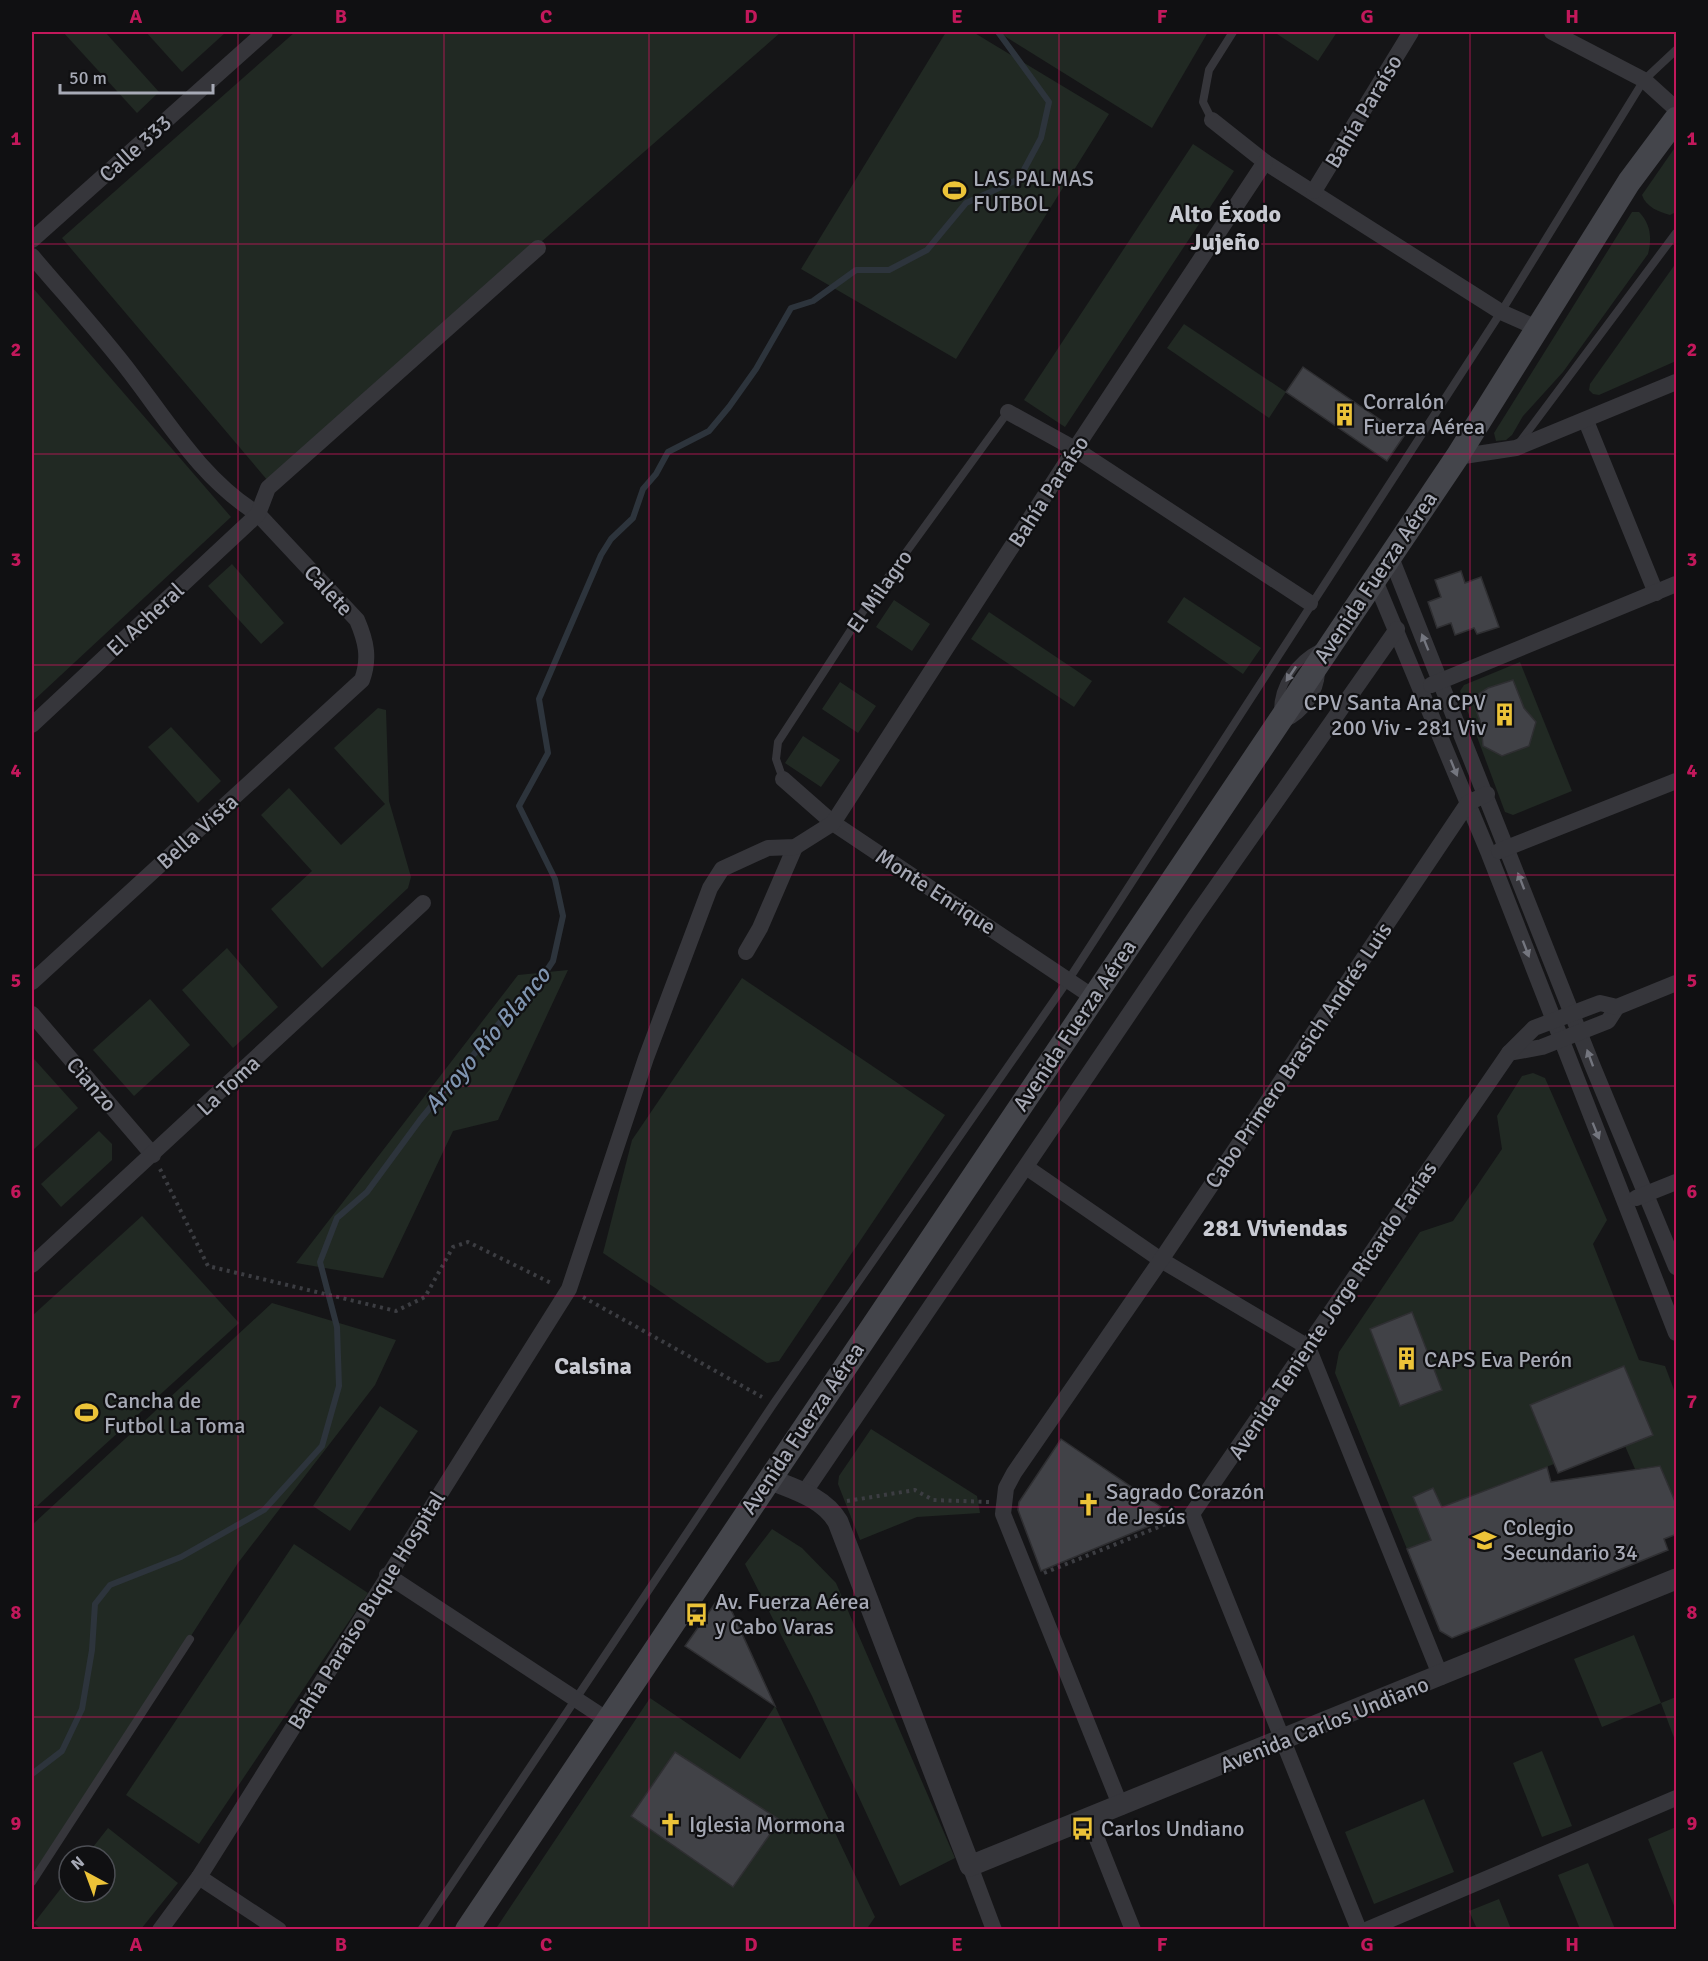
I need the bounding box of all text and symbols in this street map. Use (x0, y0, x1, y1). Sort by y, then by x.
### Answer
text: A (130, 4, 143, 29)
text: B (335, 4, 347, 29)
text: C (540, 4, 552, 29)
text: D (744, 4, 758, 29)
text: E (951, 4, 963, 29)
text: F (1157, 4, 1168, 29)
text: G (1360, 4, 1374, 29)
text: H (1565, 4, 1579, 29)
street label: Bahía Paraíso (1319, 50, 1408, 173)
scale bar (60, 57, 213, 95)
text: 50 m (69, 67, 107, 89)
street label: Calle 333 (94, 109, 177, 188)
text: 1 (11, 126, 22, 151)
text: 1 (1687, 126, 1698, 151)
place label: LAS PALMAS FUTBOL (973, 165, 1094, 217)
sports icon: LAS PALMAS FUTBOL (942, 178, 968, 204)
district label: Alto Éxodo Jujeño (1169, 199, 1281, 257)
text: 2 (11, 337, 21, 362)
text: 2 (1687, 337, 1697, 362)
place label: Corralón Fuerza Aérea (1363, 388, 1485, 440)
building icon: Corralón Fuerza Aérea (1332, 401, 1358, 427)
street label: Bahía Paraíso (1002, 430, 1095, 552)
street label: Avenida Fuerza Aérea (1308, 486, 1443, 668)
street label: El Milagro (841, 544, 918, 638)
text: 3 (11, 547, 21, 572)
text: 3 (1687, 547, 1697, 572)
street label: Calete (298, 559, 359, 622)
street label: El Acheral (101, 577, 190, 662)
one-way arrow (1420, 632, 1430, 650)
one-way arrow (1286, 666, 1297, 682)
place label: CPV Santa Ana CPV 200 Viv - 281 Viv (1304, 689, 1486, 741)
building icon: CPV Santa Ana CPV 200 Viv - 281 Viv (1491, 702, 1517, 728)
text: 4 (11, 758, 22, 783)
text: 4 (1687, 758, 1698, 783)
one-way arrow (1449, 759, 1459, 777)
street label: Bella Vista (151, 788, 244, 875)
street label: Monte Enrique (870, 842, 1001, 940)
one-way arrow (1516, 872, 1525, 890)
street label: Cabo Primero Brasich Andrés Luis (1199, 917, 1398, 1193)
street label: Avenida Fuerza Aérea (1007, 934, 1142, 1116)
one-way arrow (1522, 940, 1531, 958)
water label: Arroyo Río Blanco (417, 960, 558, 1119)
text: 5 (11, 968, 21, 993)
text: 5 (1687, 968, 1697, 993)
street label: La Toma (191, 1049, 265, 1121)
one-way arrow (1585, 1049, 1594, 1067)
street label: Cianzo (61, 1052, 123, 1117)
one-way arrow (1591, 1122, 1601, 1140)
street label: Avenida Teniente Jorge Ricardo Farías (1222, 1156, 1443, 1465)
text: 6 (11, 1179, 22, 1204)
text: 6 (1687, 1179, 1698, 1204)
district label: 281 Viviendas (1203, 1213, 1348, 1243)
street label: Avenida Fuerza Aérea (735, 1337, 870, 1519)
building icon: CAPS Eva Perón (1393, 1346, 1419, 1372)
place label: CAPS Eva Perón (1424, 1346, 1572, 1373)
district label: Calsina (554, 1351, 632, 1381)
place label: Cancha de Futbol La Toma (104, 1387, 245, 1439)
text: 7 (11, 1389, 22, 1414)
text: 7 (1687, 1389, 1698, 1414)
sports icon: Cancha de Futbol La Toma (73, 1400, 99, 1426)
place label: Sagrado Corazón de Jesús (1106, 1478, 1264, 1530)
street label: Bahía Paraiso Buque Hospital (282, 1486, 451, 1734)
church icon: Sagrado Corazón de Jesús (1075, 1491, 1101, 1517)
place label: Colegio Secundario 34 (1503, 1514, 1638, 1566)
school or university icon: Colegio Secundario 34 (1472, 1527, 1498, 1553)
place label: Av. Fuerza Aérea y Cabo Varas (715, 1588, 870, 1640)
text: 8 (11, 1600, 22, 1625)
text: 8 (1687, 1600, 1698, 1625)
bus stop icon: Av. Fuerza Aérea y Cabo Varas (684, 1601, 710, 1627)
street label: Avenida Carlos Undiano (1216, 1670, 1433, 1779)
text: 9 (11, 1811, 22, 1836)
church icon: Iglesia Mormona (658, 1811, 684, 1837)
place label: Iglesia Mormona (689, 1811, 845, 1838)
text: 9 (1687, 1811, 1698, 1836)
bus stop icon: Carlos Undiano (1070, 1815, 1096, 1841)
place label: Carlos Undiano (1101, 1815, 1244, 1842)
north arrow (57, 1844, 117, 1904)
text: N (67, 1852, 89, 1875)
text: A (130, 1932, 143, 1957)
text: B (335, 1932, 347, 1957)
text: C (540, 1932, 552, 1957)
text: D (744, 1932, 758, 1957)
text: E (951, 1932, 963, 1957)
text: F (1157, 1932, 1168, 1957)
text: G (1360, 1932, 1374, 1957)
text: H (1565, 1932, 1579, 1957)

